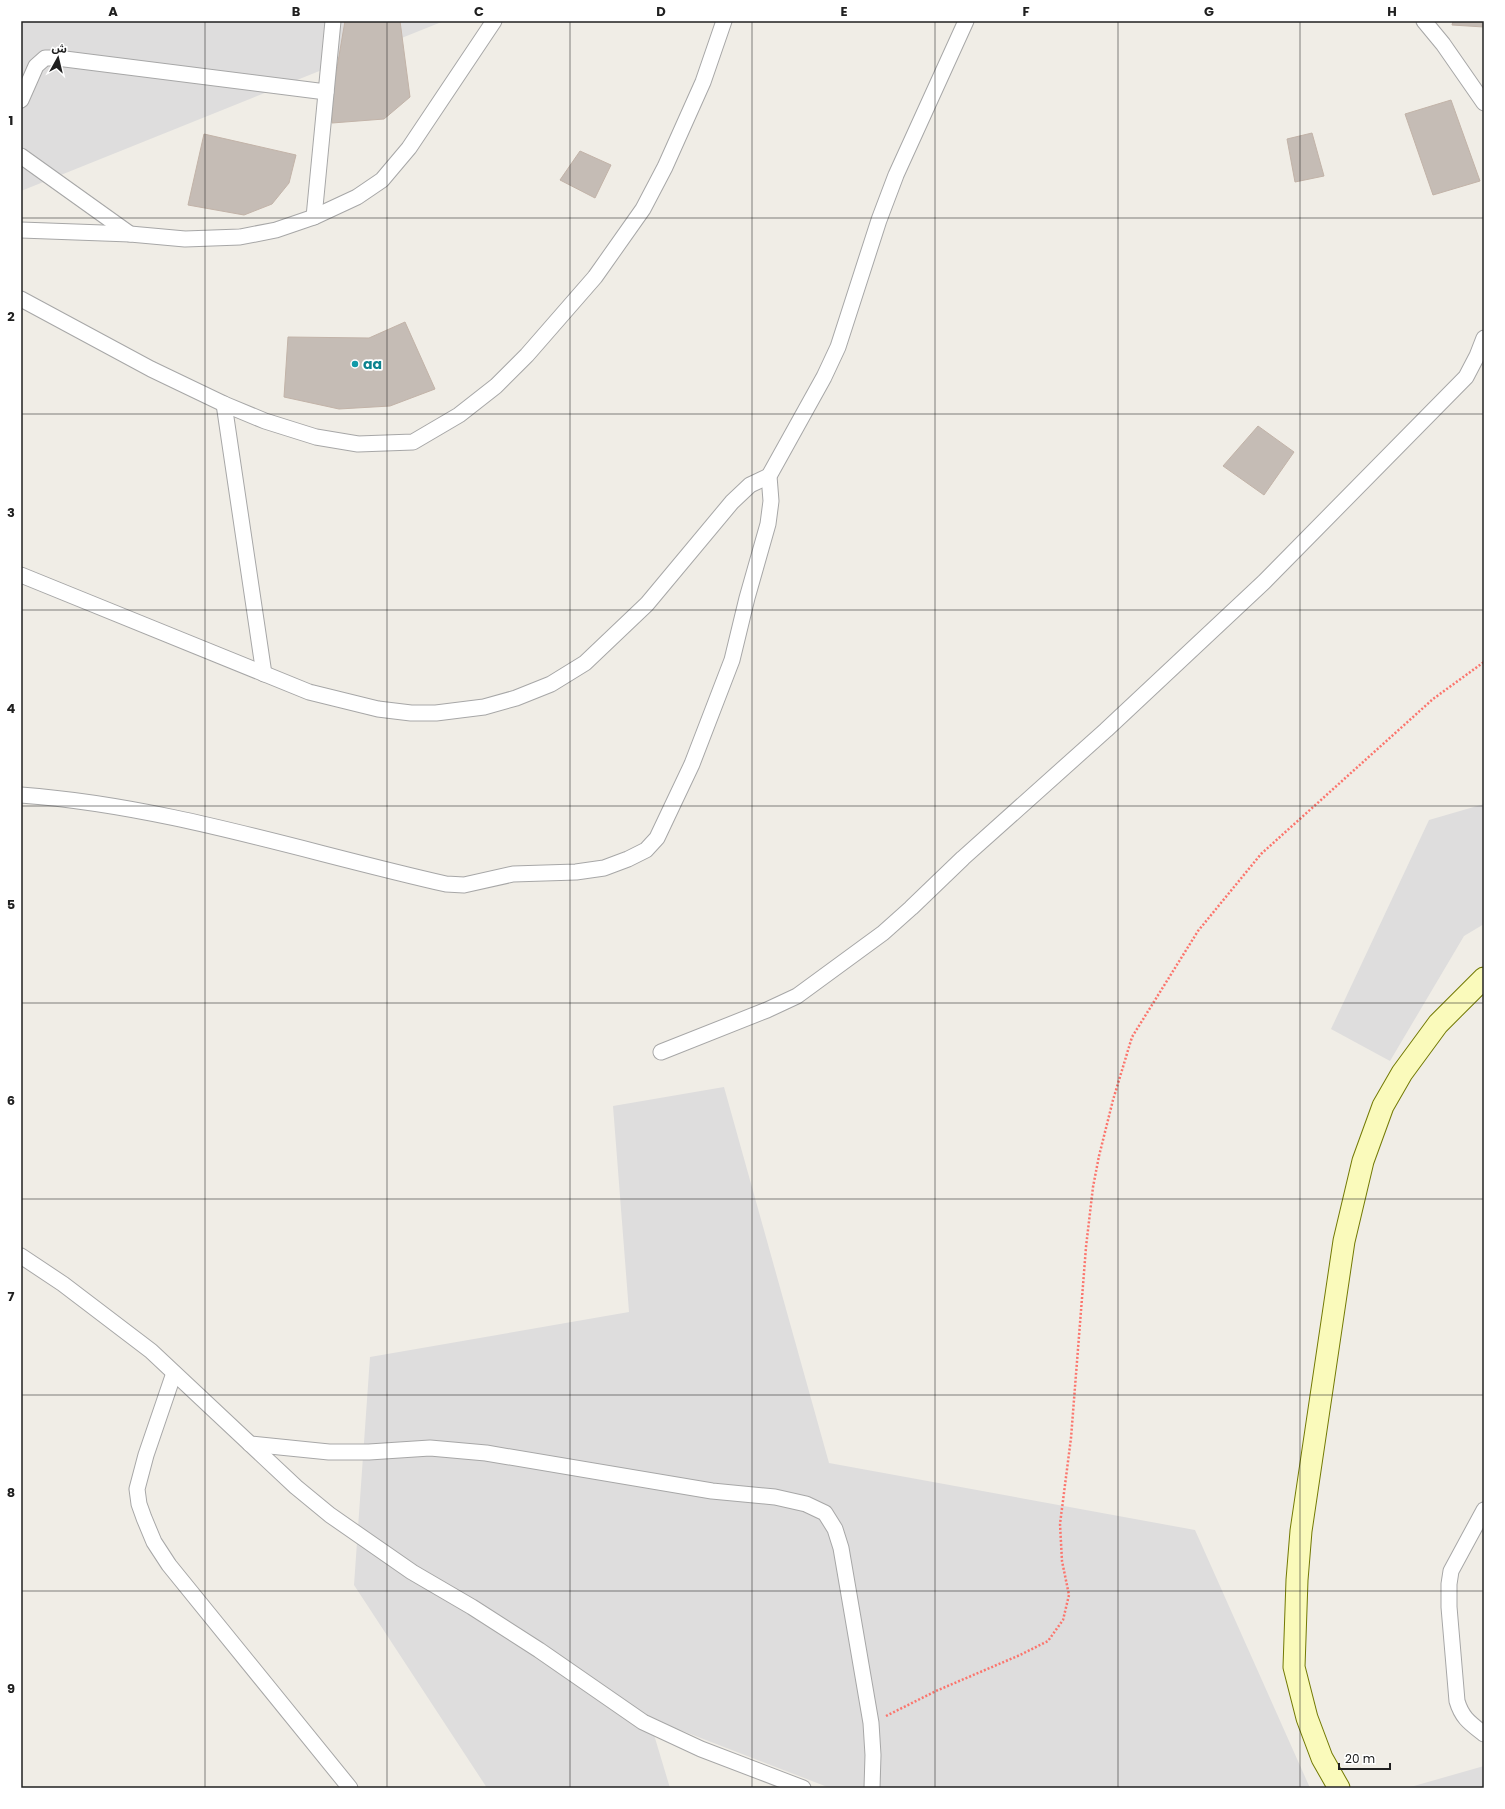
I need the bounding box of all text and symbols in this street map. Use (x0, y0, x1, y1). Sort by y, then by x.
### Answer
text: A (108, 2, 118, 21)
text: B (292, 2, 301, 21)
text: C (474, 2, 484, 21)
text: D (656, 2, 666, 21)
text: E (840, 2, 848, 21)
text: F (1022, 2, 1030, 21)
text: G (1204, 2, 1214, 21)
text: H (1387, 2, 1397, 21)
north arrow (38, 38, 78, 78)
text: ش (51, 39, 68, 57)
text: 1 (9, 111, 13, 130)
text: 2 (7, 307, 15, 326)
place label: aa (363, 354, 382, 374)
marker: aa (350, 359, 360, 369)
text: 3 (7, 503, 15, 522)
text: 4 (7, 699, 16, 718)
text: 5 (7, 895, 15, 914)
text: 6 (7, 1091, 15, 1110)
text: 7 (8, 1287, 15, 1306)
text: 8 (7, 1483, 15, 1502)
text: 9 (7, 1679, 15, 1698)
scale bar (1339, 1745, 1390, 1771)
text: 20 m (1345, 1750, 1375, 1767)

